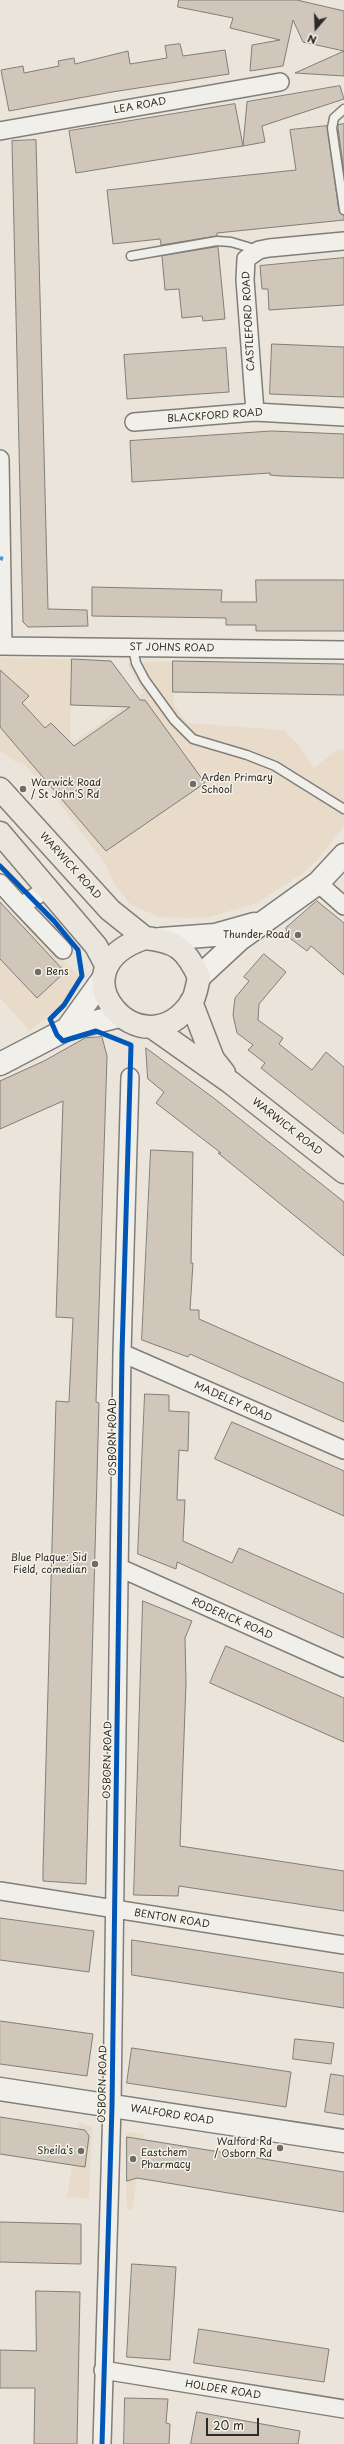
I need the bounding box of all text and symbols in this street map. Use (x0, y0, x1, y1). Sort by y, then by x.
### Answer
north arrow (296, 8, 336, 48)
text: N (305, 30, 319, 49)
street label: LEA ROAD (113, 95, 167, 117)
street label: CASTLEFORD ROAD (240, 271, 258, 371)
street label: BLACKFORD ROAD (167, 407, 263, 425)
street label: ST JOHNS ROAD (129, 641, 215, 655)
place label: Arden Primary School (201, 772, 273, 796)
place label: Warwick Road / St John'S Rd (31, 777, 101, 800)
marker: Arden Primary School (188, 779, 198, 789)
marker: Warwick Road / St John'S Rd (18, 784, 28, 794)
street label: WARWICK ROAD (37, 830, 103, 902)
place label: Thunder Road (223, 929, 290, 941)
marker: Thunder Road (293, 930, 303, 940)
place label: Bens (46, 966, 68, 978)
marker: Bens (33, 967, 43, 977)
street label: WARWICK ROAD (249, 1096, 325, 1158)
street label: MADELEY ROAD (192, 1379, 274, 1425)
street label: OSBORN ROAD (107, 1398, 119, 1476)
place label: Blue Plaque: Sid Field, comedian (10, 1552, 87, 1576)
marker: Blue Plaque: Sid Field, comedian (90, 1559, 100, 1569)
street label: RODERICK ROAD (190, 1596, 274, 1642)
street label: OSBORN ROAD (101, 1721, 115, 1799)
street label: BENTON ROAD (133, 1907, 211, 1931)
street label: OSBORN ROAD (96, 2045, 110, 2123)
street label: WALFORD ROAD (129, 2102, 215, 2128)
place label: Walford Rd / Osborn Rd (214, 2136, 272, 2160)
marker: Walford Rd / Osborn Rd (275, 2143, 285, 2153)
place label: Sheila's (37, 2145, 73, 2157)
marker: Sheila's (76, 2146, 86, 2156)
place label: Eastchem Pharmacy (141, 2147, 191, 2170)
marker: Eastchem Pharmacy (128, 2154, 138, 2164)
street label: HOLDER ROAD (184, 2378, 262, 2402)
scale bar (208, 2410, 261, 2436)
text: 20 m (213, 2416, 244, 2434)

